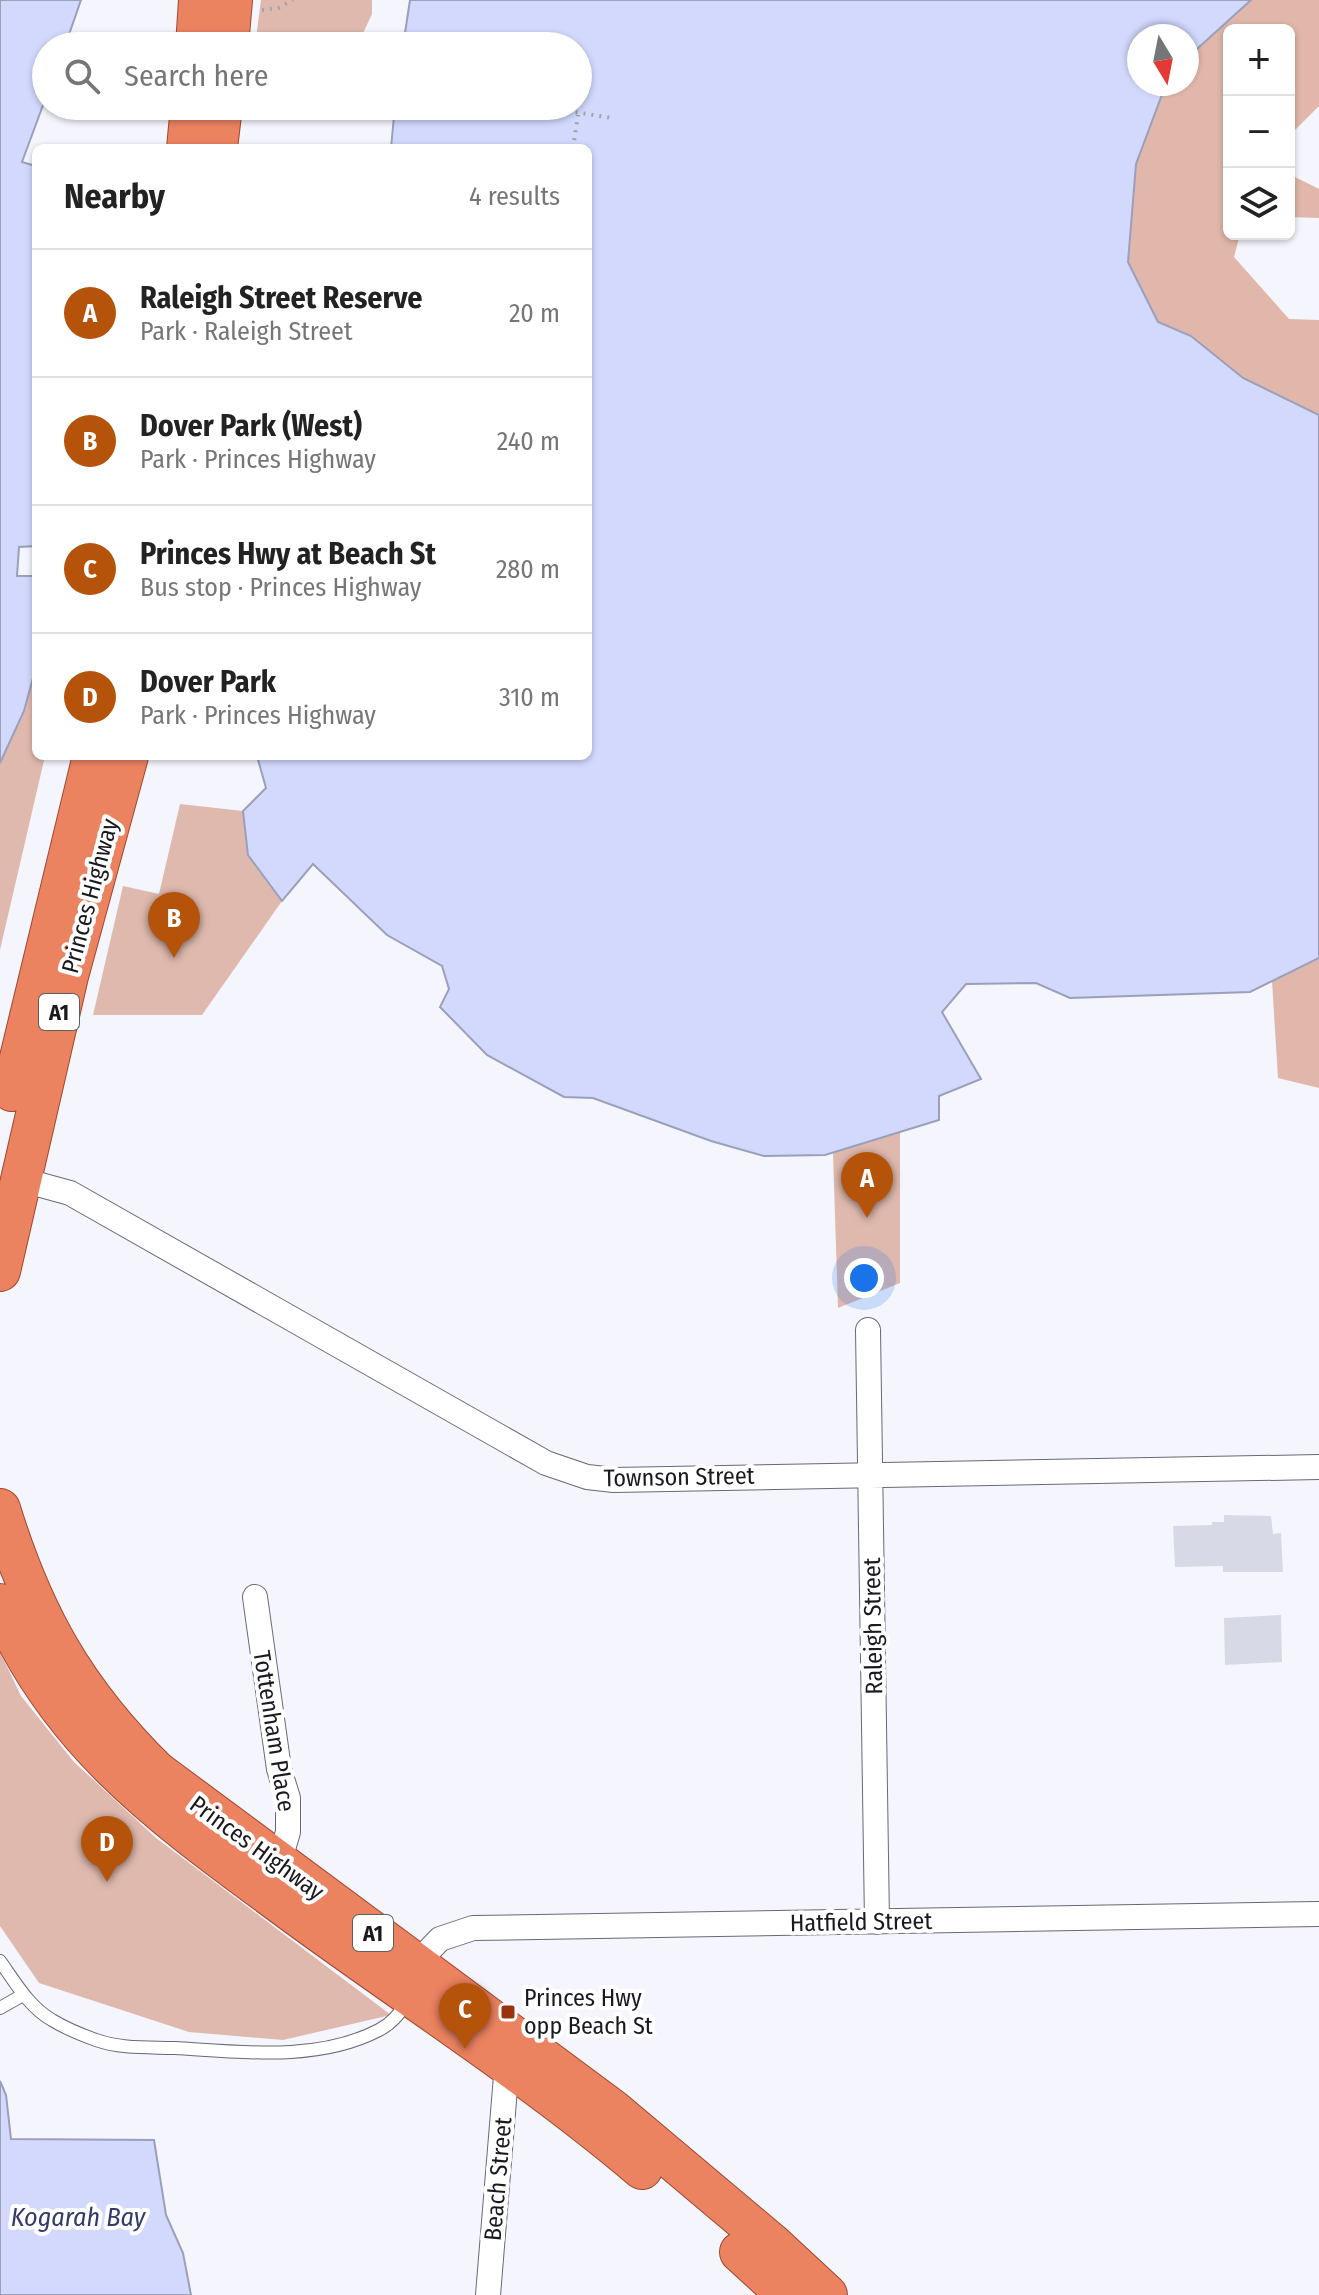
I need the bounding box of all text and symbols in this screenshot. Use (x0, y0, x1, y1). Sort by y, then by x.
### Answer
north arrow (1127, 24, 1199, 96)
map controls (1223, 24, 1295, 240)
button: + (1223, 24, 1295, 96)
search box (32, 32, 592, 120)
icon: search (60, 54, 104, 98)
text: Search here (124, 58, 269, 94)
button: − (1223, 96, 1295, 168)
button: layers (1223, 168, 1295, 240)
text: Nearby (64, 176, 165, 217)
text: 4 results (469, 181, 560, 212)
text: Raleigh Street Reserve (140, 280, 423, 316)
text: A (83, 298, 97, 329)
text: 20 m (509, 298, 560, 329)
text: Park · Raleigh Street (140, 316, 352, 347)
text: Dover Park (West) (140, 408, 362, 444)
text: B (83, 426, 97, 457)
text: 240 m (497, 426, 560, 457)
text: Park · Princes Highway (140, 444, 376, 475)
text: Princes Hwy at Beach St (140, 536, 436, 572)
text: C (83, 554, 97, 585)
text: 280 m (496, 554, 560, 585)
text: Bus stop · Princes Highway (140, 572, 421, 603)
text: Dover Park (140, 664, 276, 700)
text: D (82, 682, 98, 713)
text: 310 m (499, 682, 560, 713)
text: Park · Princes Highway (140, 700, 376, 731)
street label: Princes Highway (56, 815, 124, 976)
pin: B (148, 892, 200, 958)
road number: A1 (39, 994, 79, 1030)
pin: A (841, 1152, 893, 1218)
your location (844, 1258, 884, 1298)
street label: Townson Street (603, 1462, 755, 1492)
street label: Raleigh Street (858, 1557, 888, 1695)
street label: Tottenham Place (247, 1648, 301, 1814)
street label: Princes Highway (185, 1790, 330, 1906)
pin: D (81, 1816, 133, 1882)
street label: Hatfield Street (790, 1907, 933, 1937)
road number: A1 (353, 1915, 393, 1951)
pin: C (439, 1983, 491, 2049)
place label: Princes Hwy opp Beach St (524, 1984, 653, 2040)
marker: Princes Hwy opp Beach St (499, 2003, 517, 2021)
street label: Beach Street (479, 2116, 517, 2242)
water label: Kogarah Bay (11, 2202, 147, 2233)

